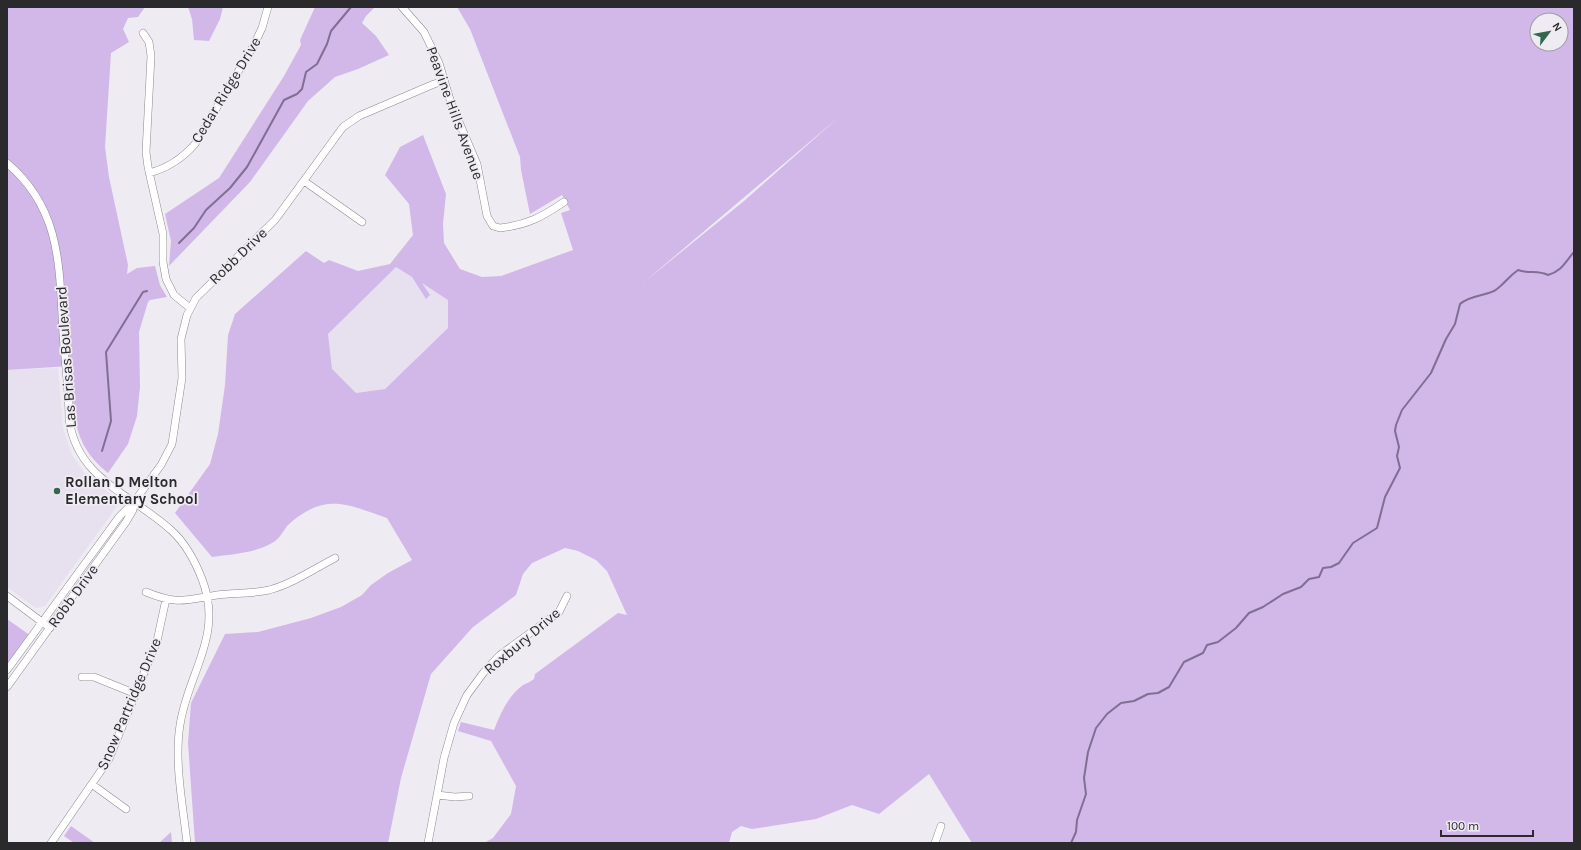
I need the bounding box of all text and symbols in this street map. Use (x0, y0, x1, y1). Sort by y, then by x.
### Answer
north arrow (1529, 12, 1569, 52)
text: N (1549, 20, 1565, 34)
street label: Cedar Ridge Drive (187, 34, 265, 146)
street label: Peavine Hills Avenue (423, 44, 487, 182)
street label: Robb Drive (205, 224, 271, 288)
street label: Las Brisas Boulevard (52, 285, 80, 429)
place label: Rollan D Melton Elementary School (65, 473, 198, 508)
marker: Rollan D Melton Elementary School (52, 486, 62, 496)
street label: Robb Drive (44, 561, 102, 631)
street label: Roxbury Drive (480, 604, 564, 678)
street label: Snow Partridge Drive (93, 635, 165, 773)
scale bar (1441, 812, 1533, 838)
text: 100 m (1447, 819, 1479, 833)

